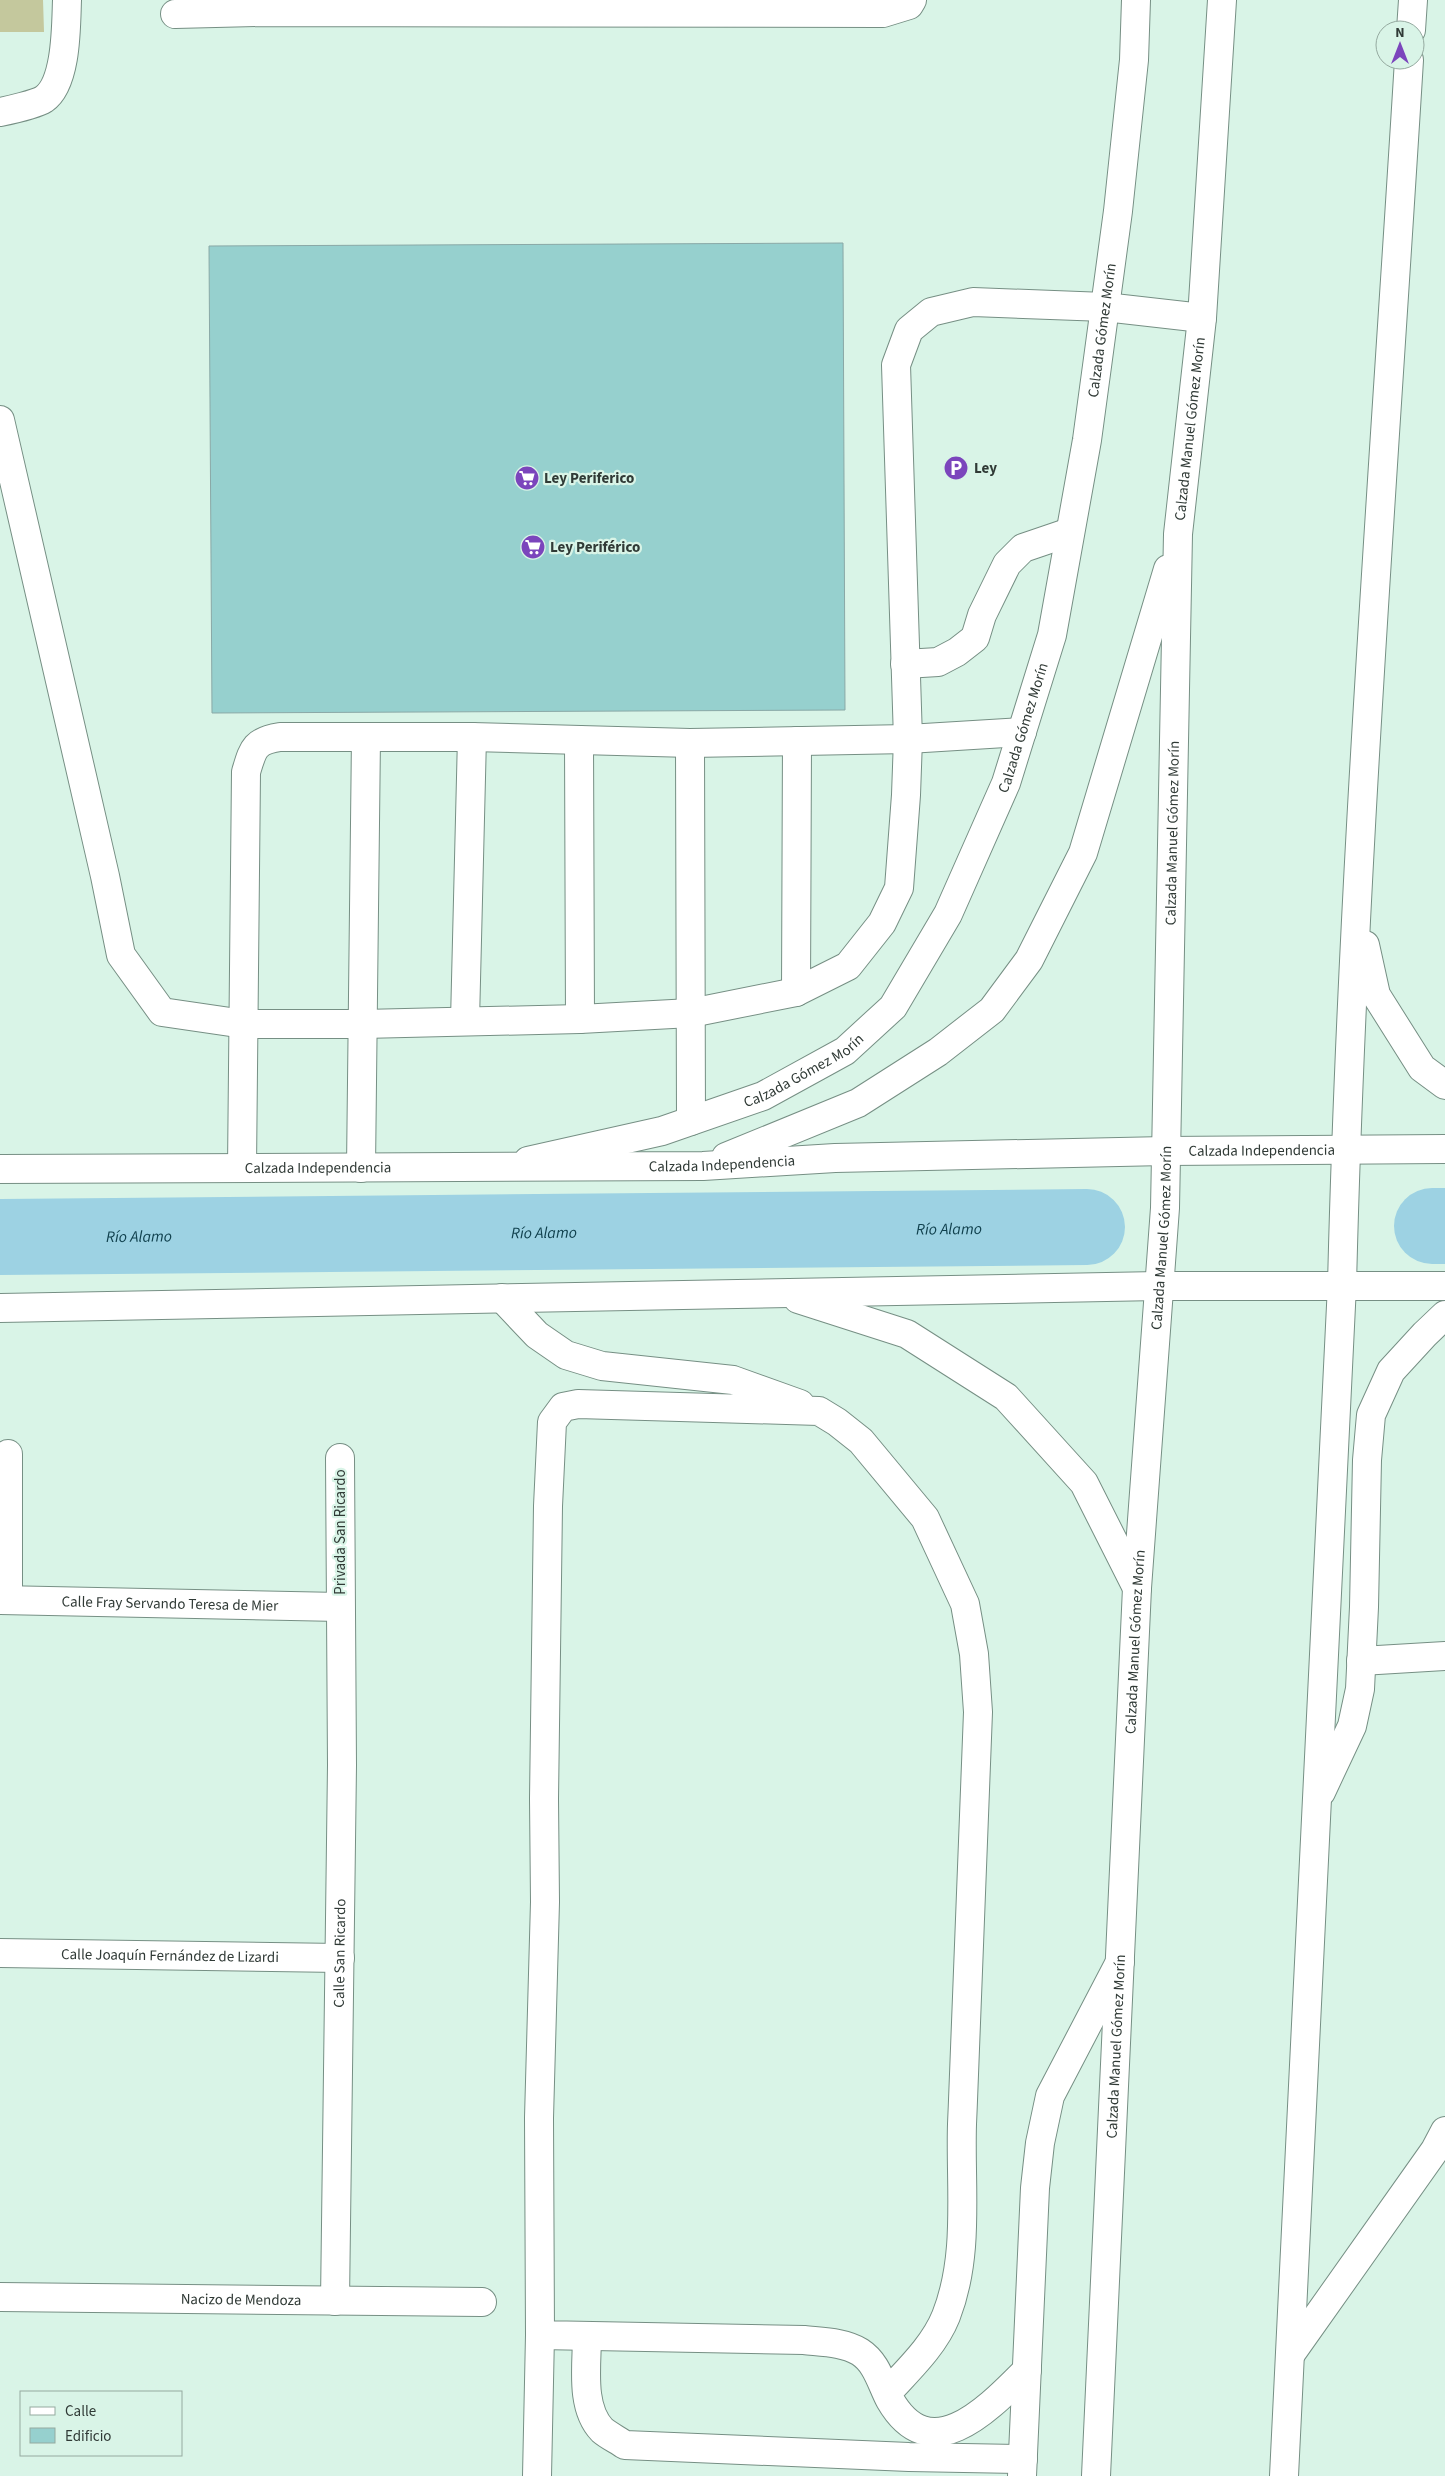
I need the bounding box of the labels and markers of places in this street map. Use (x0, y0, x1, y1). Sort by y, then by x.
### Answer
parking icon: Ley (943, 455, 969, 481)
place label: Ley (974, 458, 997, 479)
supermarket icon: Ley Periferico (514, 465, 540, 491)
place label: Ley Periferico (544, 468, 634, 489)
supermarket icon: Ley Periférico (520, 534, 546, 560)
place label: Ley Periférico (550, 537, 640, 558)

